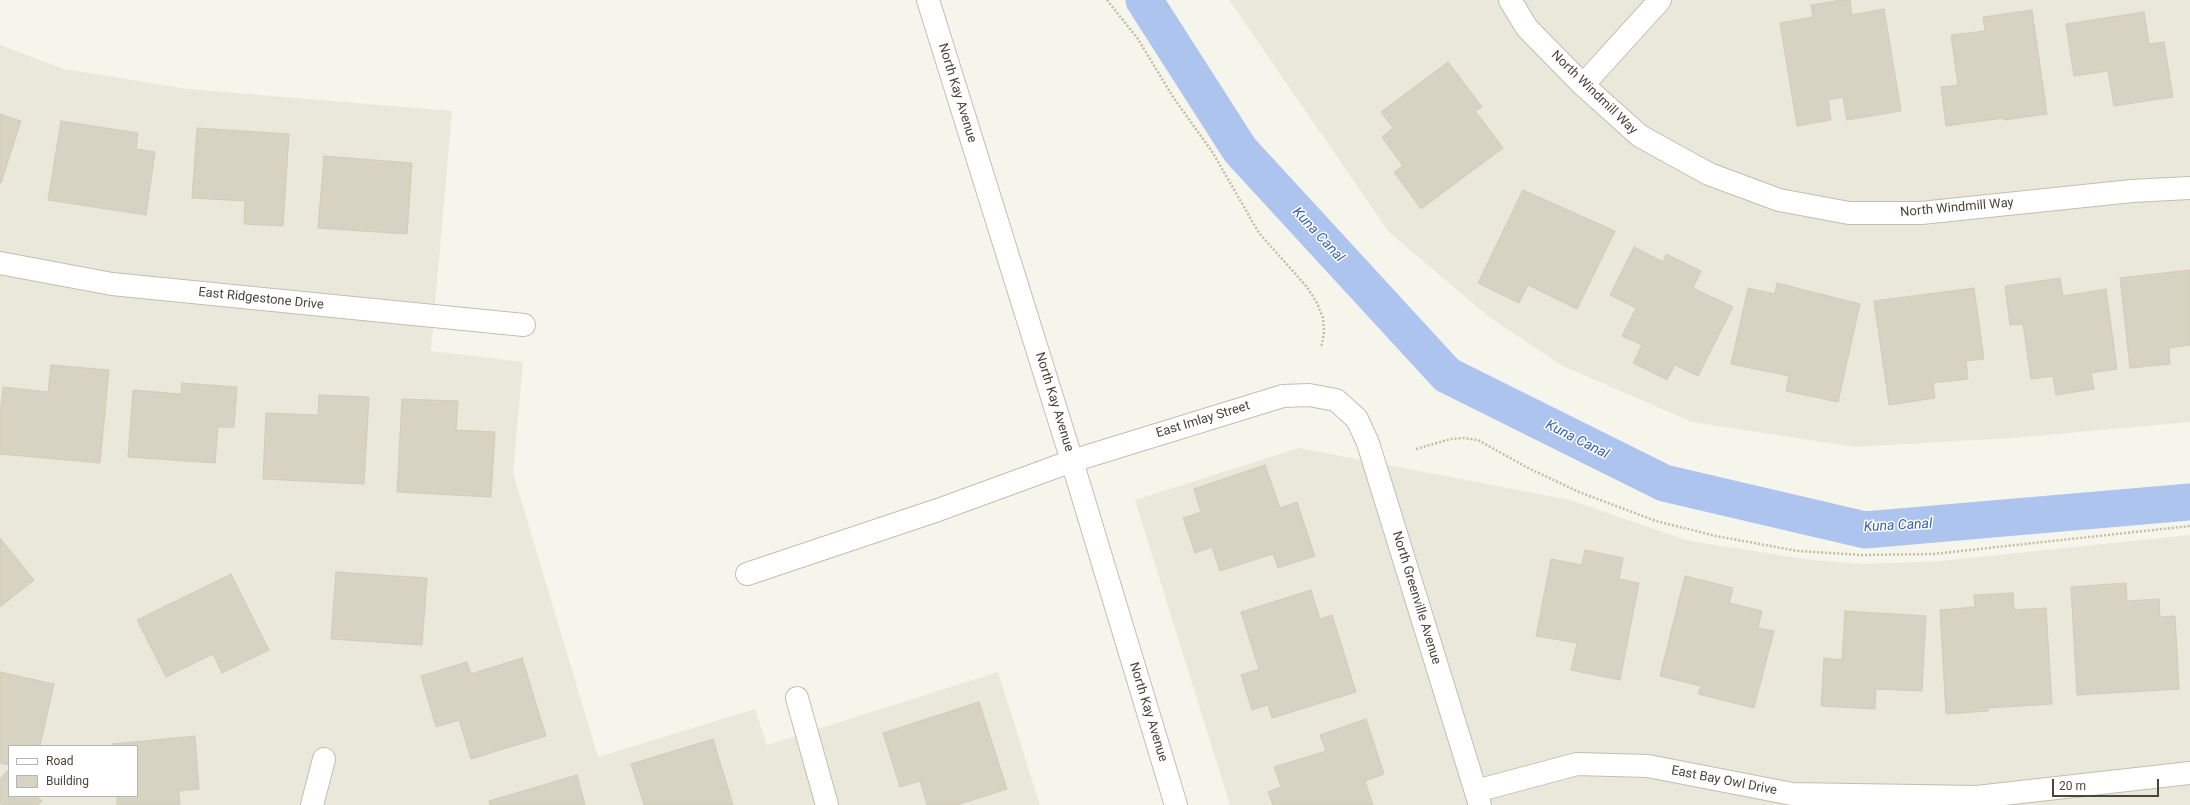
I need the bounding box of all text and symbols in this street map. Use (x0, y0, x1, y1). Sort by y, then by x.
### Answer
street label: North Kay Avenue (934, 41, 980, 145)
street label: North Windmill Way (1548, 48, 1640, 138)
street label: North Windmill Way (1900, 195, 2014, 221)
water label: Kuna Canal (1288, 204, 1348, 266)
street label: East Ridgestone Drive (197, 285, 325, 313)
street label: North Kay Avenue (1031, 350, 1077, 454)
street label: East Imlay Street (1154, 398, 1252, 442)
water label: Kuna Canal (1543, 417, 1611, 463)
water label: Kuna Canal (1863, 516, 1933, 536)
street label: North Greenville Avenue (1388, 529, 1444, 667)
street label: North Kay Avenue (1125, 660, 1171, 764)
legend (8, 745, 138, 797)
text: Road (46, 754, 74, 768)
street label: East Bay Owl Drive (1670, 763, 1778, 799)
scale bar (2054, 771, 2161, 797)
text: Building (46, 774, 89, 788)
text: 20 m (2059, 779, 2086, 793)

